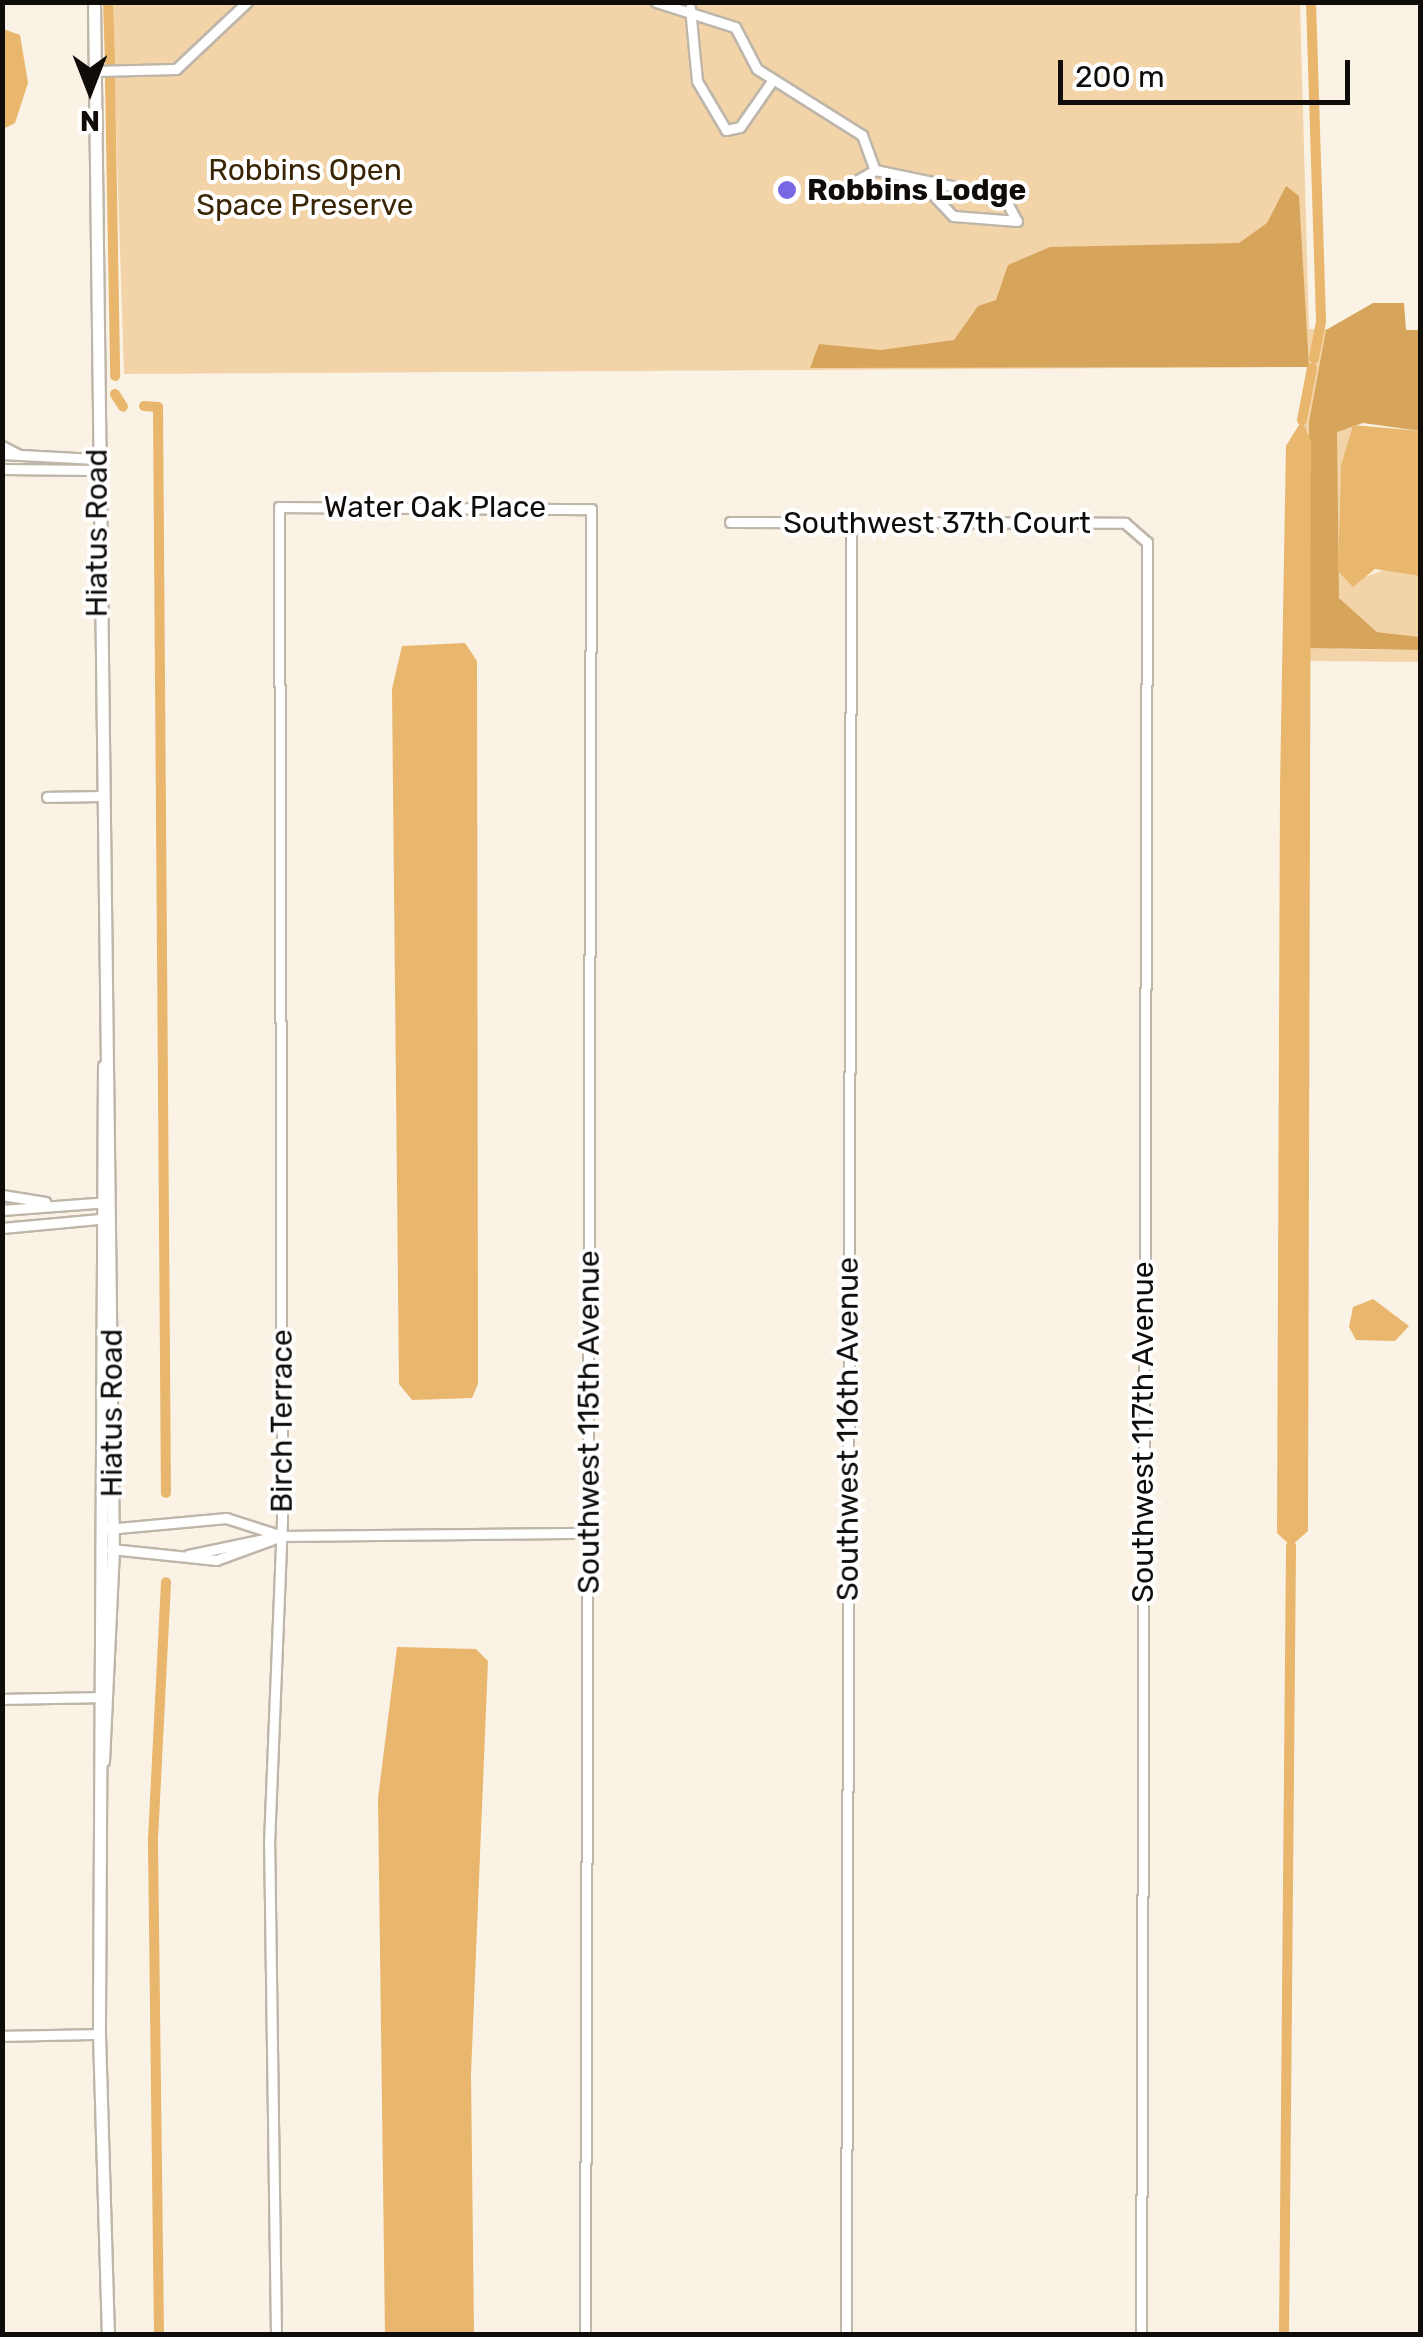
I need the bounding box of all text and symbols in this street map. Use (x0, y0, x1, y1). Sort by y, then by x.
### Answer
north arrow (40, 40, 140, 140)
scale bar (1063, 40, 1356, 102)
text: 200 m (1075, 59, 1165, 95)
text: N (80, 104, 100, 137)
park label: Robbins Open Space Preserve (196, 152, 414, 222)
place label: Robbins Lodge (807, 172, 1026, 208)
marker: Robbins Lodge (776, 179, 798, 201)
street label: Hiatus Road (79, 449, 115, 617)
street label: Water Oak Place (323, 489, 547, 525)
street label: Southwest 37th Court (783, 505, 1091, 541)
street label: Southwest 115th Avenue (571, 1250, 607, 1594)
street label: Southwest 116th Avenue (830, 1257, 866, 1601)
street label: Southwest 117th Avenue (1125, 1261, 1161, 1603)
street label: Hiatus Road (94, 1329, 130, 1497)
street label: Birch Terrace (264, 1329, 300, 1513)

